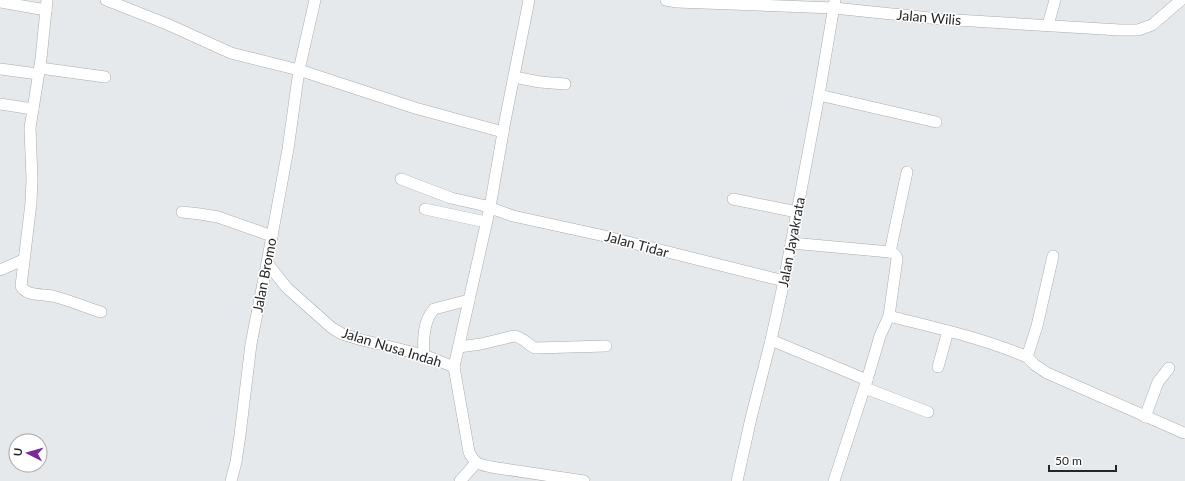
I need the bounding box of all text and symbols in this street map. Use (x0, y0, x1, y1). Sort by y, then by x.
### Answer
street label: Jalan Wilis (896, 6, 962, 28)
street label: Jalan Jayakrata (774, 196, 808, 288)
street label: Jalan Tidar (603, 227, 671, 261)
street label: Jalan Bromo (248, 236, 280, 314)
street label: Jalan Nusa Indah (340, 324, 444, 370)
north arrow (8, 433, 48, 473)
text: U (11, 447, 24, 457)
scale bar (1049, 447, 1116, 473)
text: 50 m (1055, 453, 1082, 468)

